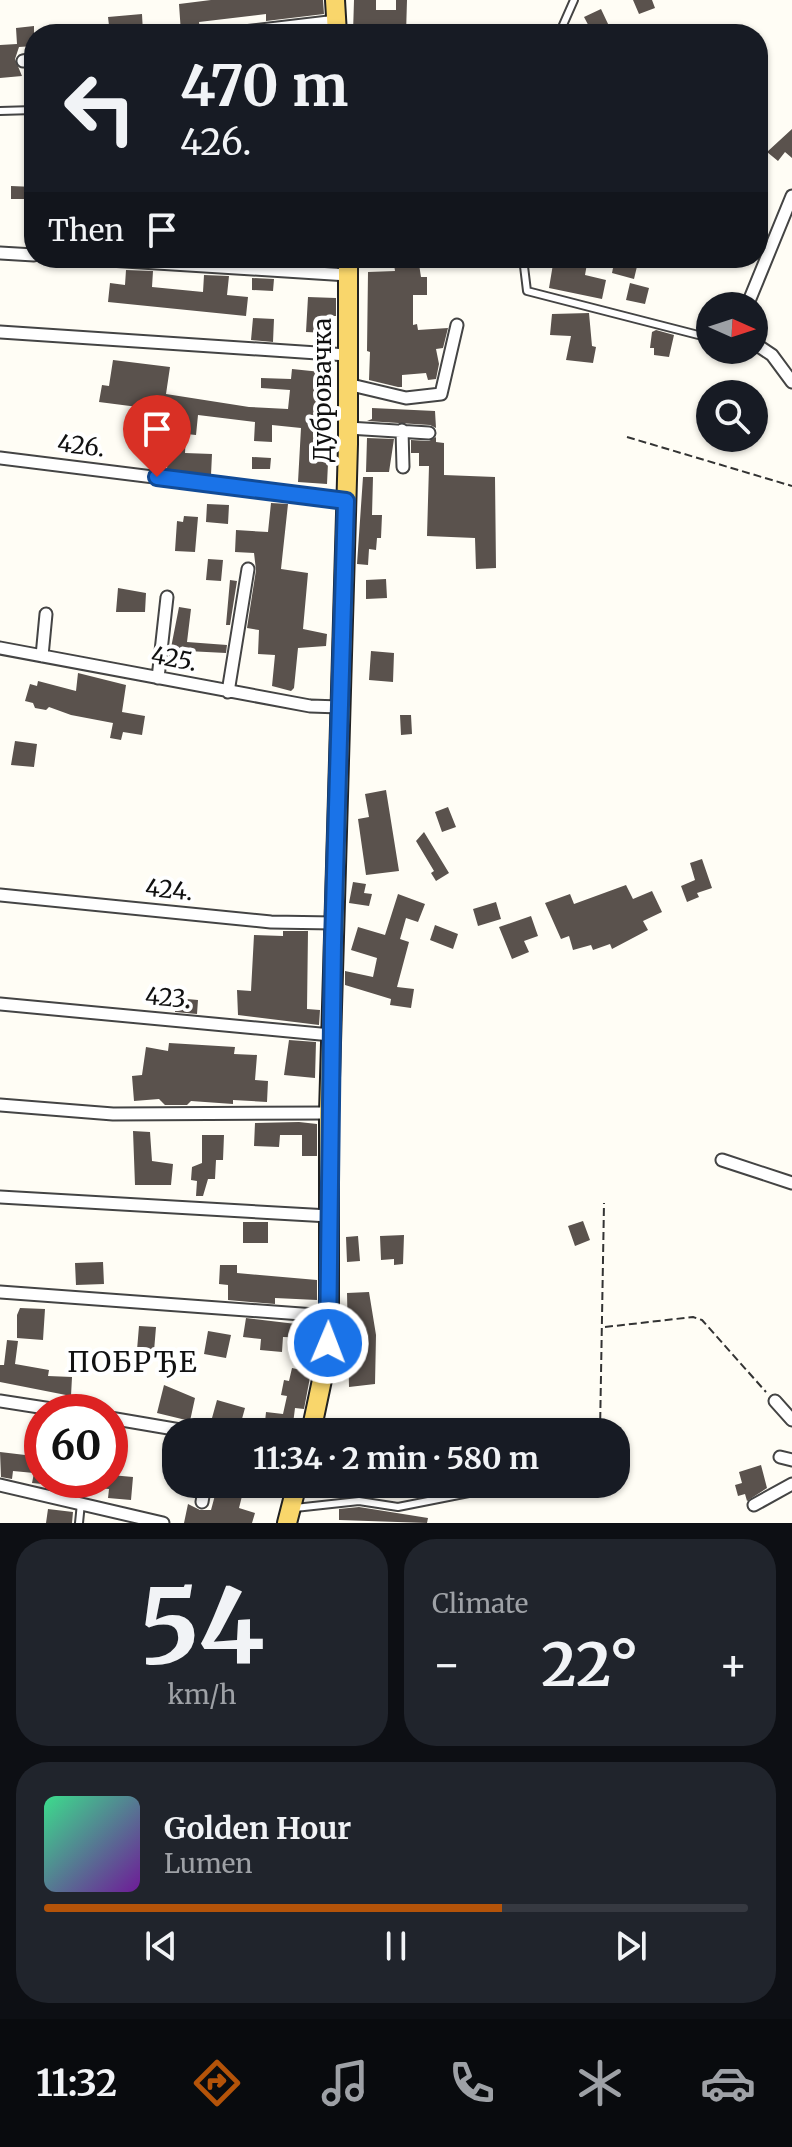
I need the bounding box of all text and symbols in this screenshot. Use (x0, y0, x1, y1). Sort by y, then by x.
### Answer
text: 470 m (180, 51, 348, 121)
icon: left (48, 56, 152, 160)
text: 426. (180, 120, 251, 165)
icon: arrive (140, 208, 184, 252)
text: Then (48, 211, 124, 249)
north arrow (696, 292, 768, 364)
map controls (696, 292, 768, 452)
street label: Дубровачка (307, 318, 338, 462)
button: search (696, 380, 768, 452)
pin (123, 395, 191, 477)
icon: arrive (135, 407, 179, 451)
street label: 426. (56, 427, 107, 464)
street label: 425. (149, 639, 200, 678)
street label: 424. (144, 872, 194, 907)
street label: 423. (144, 980, 192, 1015)
position arrow (286, 1301, 370, 1385)
district label: ПОБРЂЕ (67, 1344, 199, 1380)
speed limit sign: 60 (24, 1394, 128, 1498)
text: 11:34 · 2 min · 580 m (253, 1439, 539, 1477)
text: 54 (139, 1561, 265, 1691)
text: Climate (432, 1587, 528, 1620)
text: 22° (541, 1627, 639, 1702)
text: − (432, 1637, 461, 1692)
text: + (719, 1637, 748, 1692)
text: km/h (168, 1678, 236, 1711)
text: Golden Hour (164, 1809, 351, 1847)
text: Lumen (164, 1847, 253, 1880)
icon: previous (139, 1924, 183, 1968)
icon: pause (374, 1924, 418, 1968)
icon: next (609, 1924, 653, 1968)
icon: directions (189, 2055, 245, 2111)
icon: music (317, 2055, 373, 2111)
icon: phone (444, 2055, 500, 2111)
icon: climate (572, 2055, 628, 2111)
icon: car (700, 2055, 756, 2111)
text: 11:32 (36, 2061, 117, 2106)

